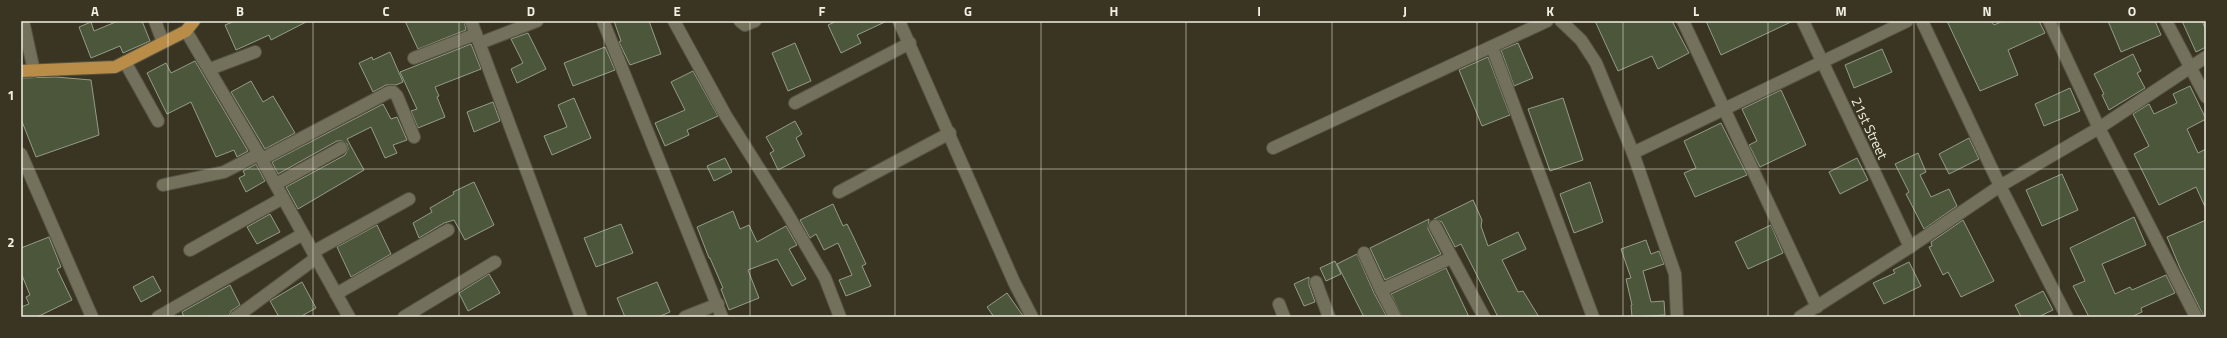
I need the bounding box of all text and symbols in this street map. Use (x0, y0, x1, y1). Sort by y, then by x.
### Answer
text: A (91, 1, 99, 21)
text: B (236, 1, 244, 21)
text: C (382, 1, 390, 21)
text: D (527, 1, 535, 21)
text: E (673, 1, 681, 21)
text: F (819, 1, 826, 21)
text: G (964, 1, 972, 21)
text: H (1110, 1, 1118, 21)
text: I (1257, 1, 1261, 21)
text: J (1403, 1, 1407, 21)
text: K (1546, 1, 1554, 21)
text: L (1693, 1, 1699, 21)
text: M (1835, 1, 1847, 21)
text: N (1982, 1, 1992, 21)
text: O (2128, 1, 2136, 21)
text: 1 (7, 85, 15, 105)
street label: 21st Street (1846, 94, 1894, 163)
text: 2 (7, 232, 15, 252)

